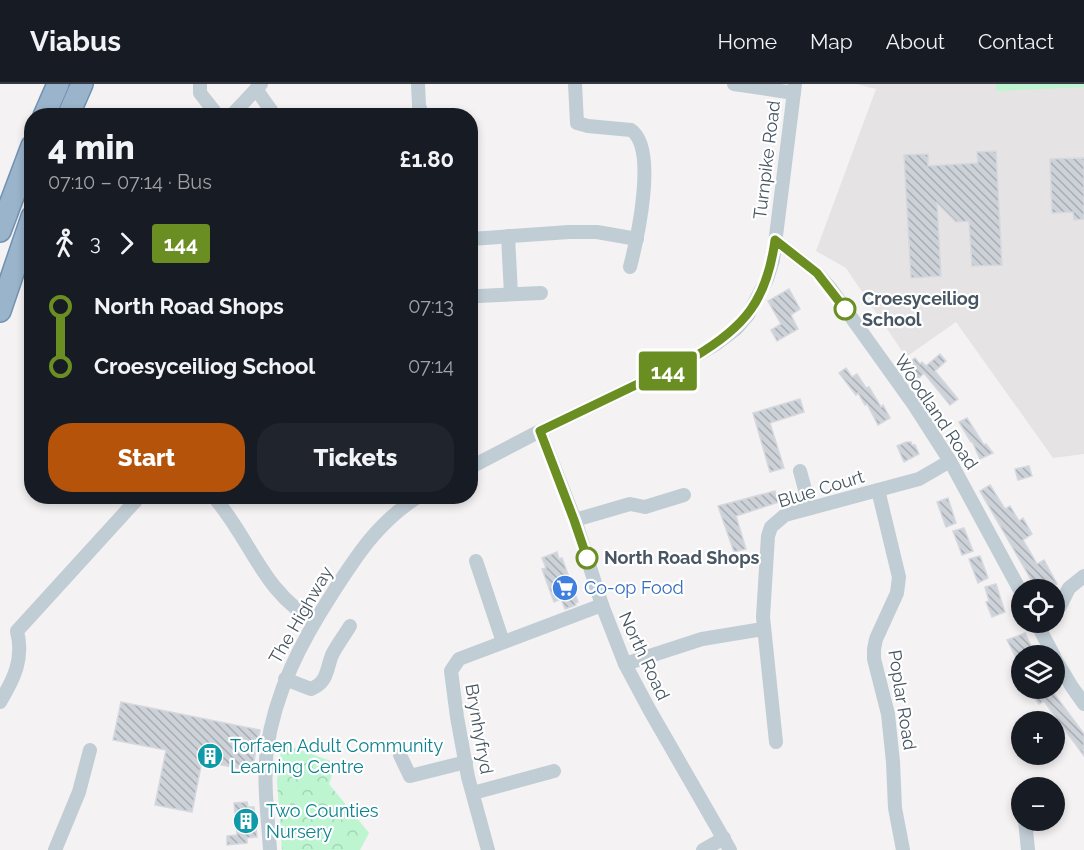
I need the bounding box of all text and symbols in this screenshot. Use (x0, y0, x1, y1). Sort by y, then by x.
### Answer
text: Viabus (30, 25, 121, 58)
text: Home (718, 29, 777, 54)
text: Map (810, 29, 853, 54)
text: About (886, 29, 945, 54)
text: Contact (978, 29, 1054, 54)
street label: Turnpike Road (749, 99, 784, 220)
text: 4 min (48, 128, 135, 167)
text: £1.80 (399, 146, 454, 172)
text: 07:10 – 07:14 · Bus (48, 170, 212, 194)
icon: walk (48, 227, 81, 260)
icon: forward (110, 227, 143, 260)
text: 3 (90, 231, 101, 255)
text: 144 (164, 231, 198, 256)
place label: Croesyceiliog School (862, 288, 979, 330)
text: North Road Shops (94, 293, 284, 319)
text: 07:13 (408, 294, 454, 318)
marker: Croesyceiliog School (834, 298, 856, 320)
street label: Woodland Road (890, 350, 983, 473)
line badge: 144 (634, 352, 702, 390)
text: Croesyceiliog School (94, 353, 315, 379)
text: 07:14 (408, 354, 454, 378)
text: 144 (651, 359, 685, 384)
button: Start (48, 423, 245, 492)
button: Tickets (257, 423, 454, 492)
street label: Blue Court (775, 465, 866, 512)
marker: North Road Shops (576, 547, 598, 569)
place label: North Road Shops (604, 547, 760, 568)
street label: The Highway (264, 562, 337, 667)
supermarket icon: Co-op Food (550, 573, 580, 603)
place label: Co-op Food (584, 577, 684, 598)
map controls (1011, 579, 1065, 831)
button: locate (1011, 579, 1065, 633)
street label: North Road (615, 608, 674, 703)
button: layers (1011, 645, 1065, 699)
street label: Poplar Road (884, 648, 921, 752)
street label: Brynhyfryd (461, 682, 498, 776)
button: + (1011, 711, 1065, 765)
place label: Torfaen Adult Community Learning Centre (230, 735, 443, 777)
building icon: Torfaen Adult Community Learning Centre (195, 741, 225, 771)
button: − (1011, 777, 1065, 831)
place label: Two Counties Nursery (266, 800, 379, 842)
building icon: Two Counties Nursery (231, 806, 261, 836)

